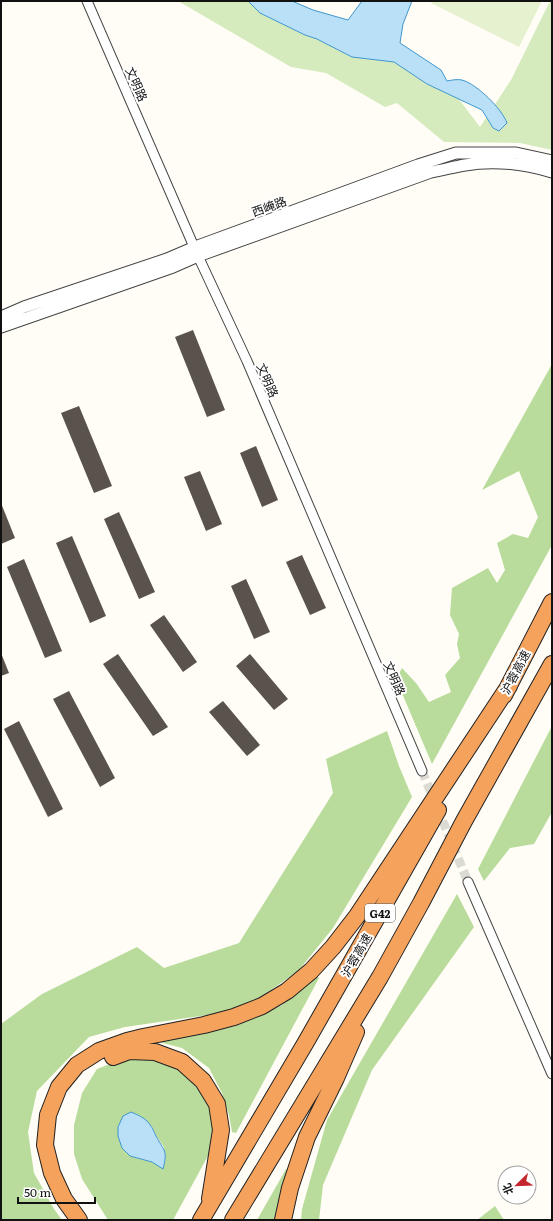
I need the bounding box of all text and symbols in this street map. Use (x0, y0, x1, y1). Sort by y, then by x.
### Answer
street label: 文明路 (121, 64, 153, 104)
street label: 西崦路 (249, 191, 289, 221)
street label: 文明路 (253, 360, 283, 400)
street label: 沪蓉高速 (496, 647, 534, 697)
street label: 文明路 (380, 658, 410, 698)
road number: G42 (365, 904, 395, 922)
street label: 沪蓉高速 (336, 930, 376, 980)
north arrow (497, 1165, 537, 1205)
scale bar (18, 1179, 95, 1205)
text: 北 (497, 1181, 516, 1197)
text: 50 m (24, 1183, 51, 1201)

